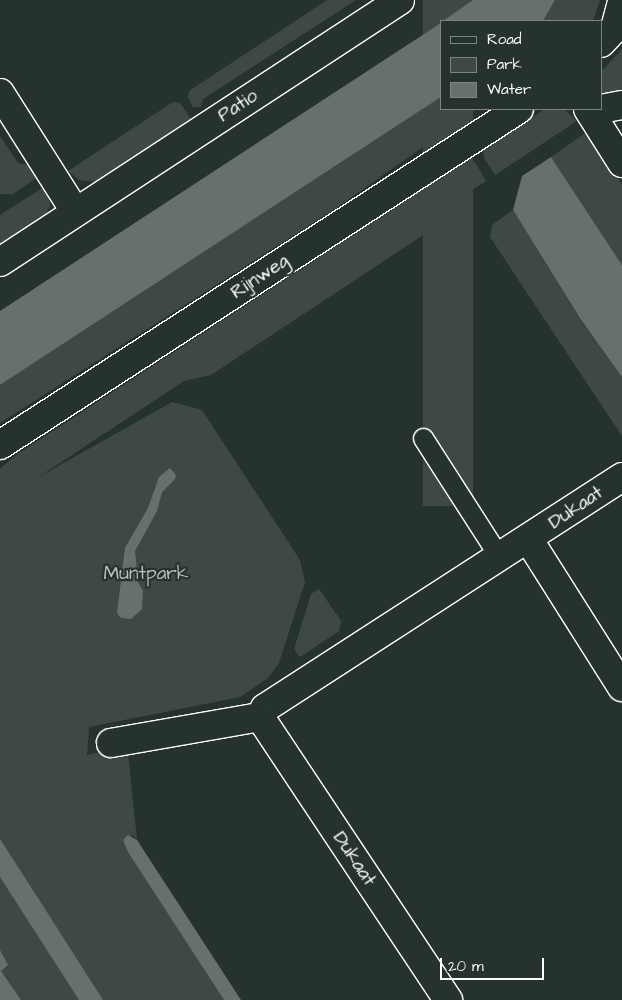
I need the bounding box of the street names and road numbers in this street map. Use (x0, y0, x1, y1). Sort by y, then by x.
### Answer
street label: Patio (214, 85, 262, 127)
street label: Rijnweg (227, 250, 293, 304)
street label: Dukaat (544, 482, 608, 534)
street label: Dukaat (328, 827, 380, 891)

